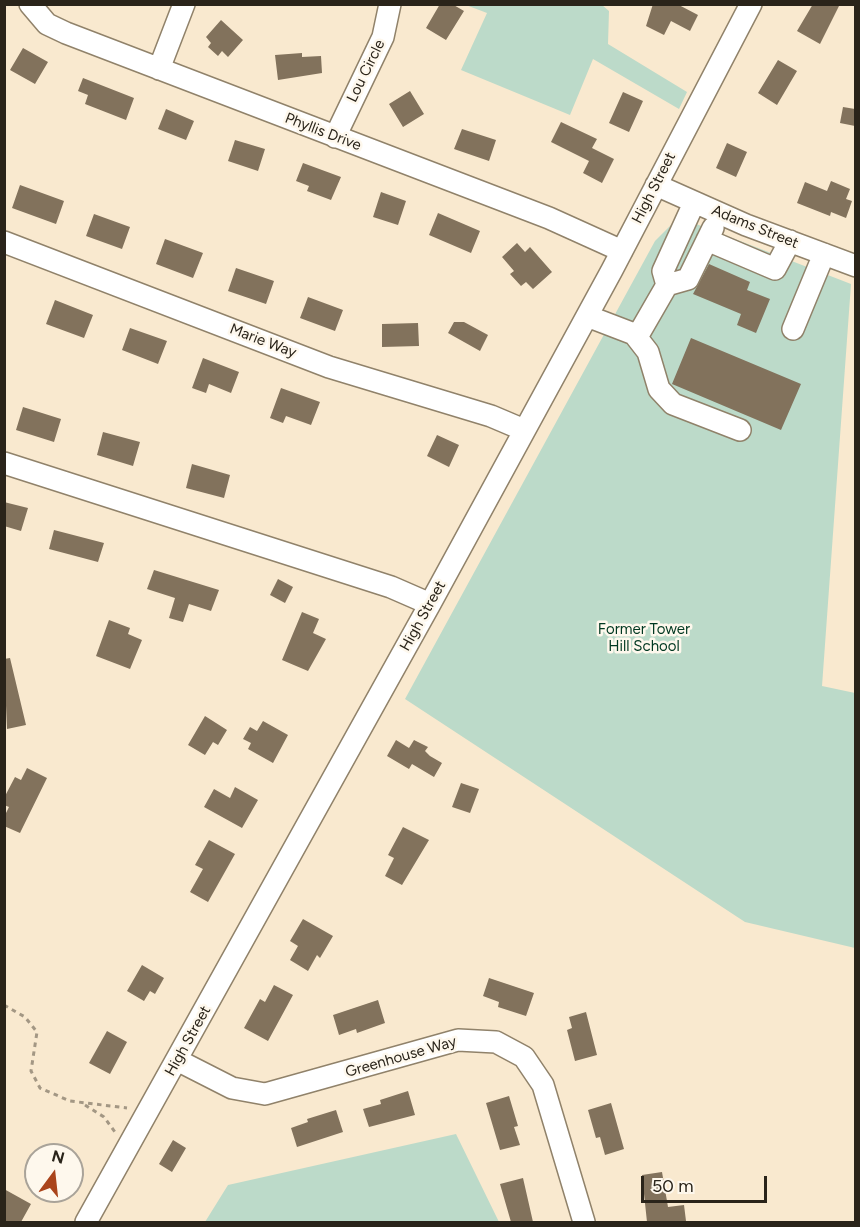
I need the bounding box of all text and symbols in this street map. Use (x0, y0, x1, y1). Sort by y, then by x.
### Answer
street label: Lou Circle (343, 37, 389, 105)
street label: Phyllis Drive (282, 109, 364, 155)
street label: High Street (628, 149, 680, 227)
street label: Adams Street (709, 201, 801, 253)
street label: Marie Way (227, 320, 299, 362)
street label: High Street (396, 578, 450, 654)
park label: Former Tower Hill School (598, 621, 690, 656)
street label: High Street (161, 1003, 215, 1079)
street label: Greenhouse Way (343, 1033, 459, 1081)
north arrow (24, 1143, 84, 1203)
text: N (50, 1146, 67, 1168)
scale bar (644, 1164, 770, 1202)
text: 50 m (652, 1175, 694, 1197)

